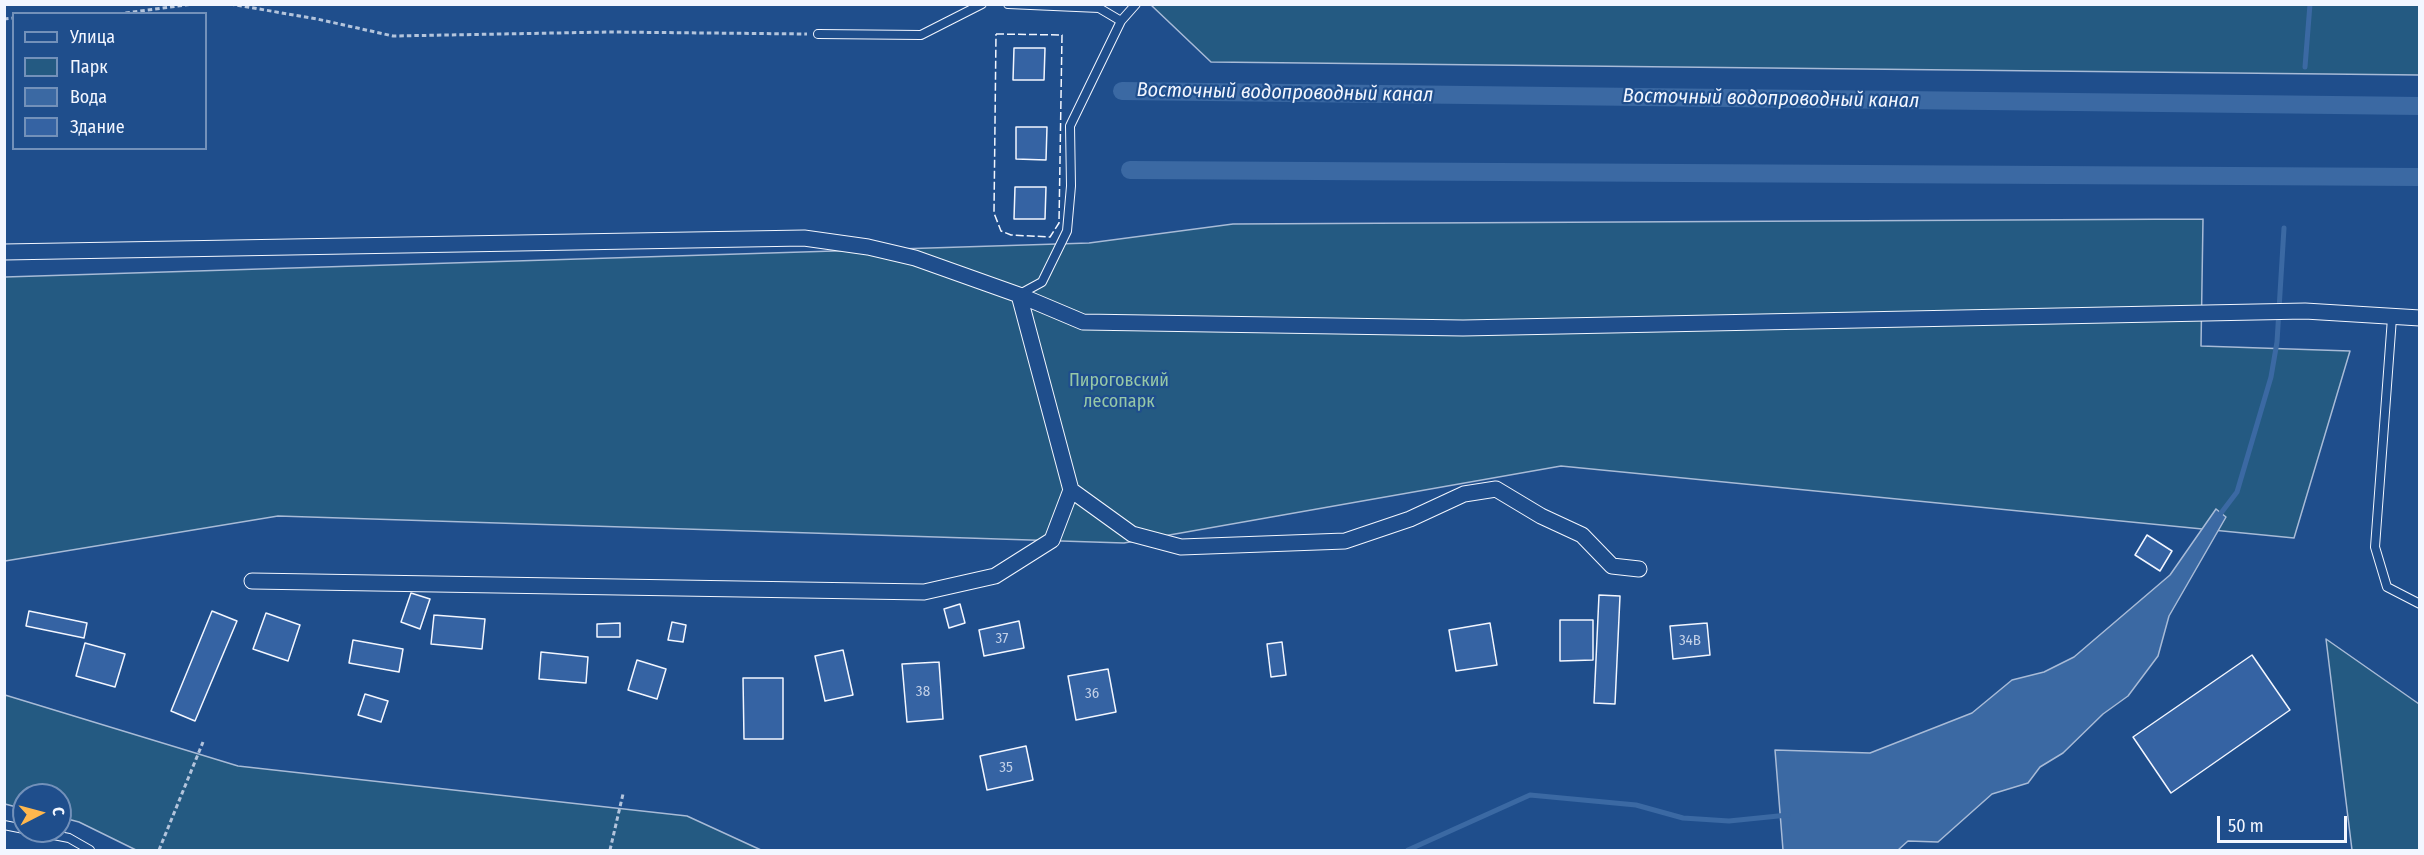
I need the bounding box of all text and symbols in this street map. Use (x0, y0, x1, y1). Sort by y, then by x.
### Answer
legend (12, 12, 207, 150)
text: Улица (70, 26, 115, 48)
text: Парк (70, 56, 108, 78)
water label: Восточный водопроводный канал (1136, 78, 1434, 108)
water label: Восточный водопроводный канал (1622, 84, 1920, 114)
text: Вода (70, 86, 107, 108)
text: Здание (70, 116, 125, 138)
park label: Пироговский лесопарк (1069, 370, 1169, 412)
house number: 37 (996, 630, 1008, 648)
house number: 34В (1679, 632, 1701, 650)
house number: 38 (916, 683, 930, 701)
house number: 36 (1085, 685, 1099, 703)
house number: 35 (999, 759, 1013, 777)
north arrow (12, 783, 72, 843)
scale bar (2220, 804, 2350, 842)
text: С (49, 806, 68, 816)
text: 50 m (2228, 815, 2264, 837)

